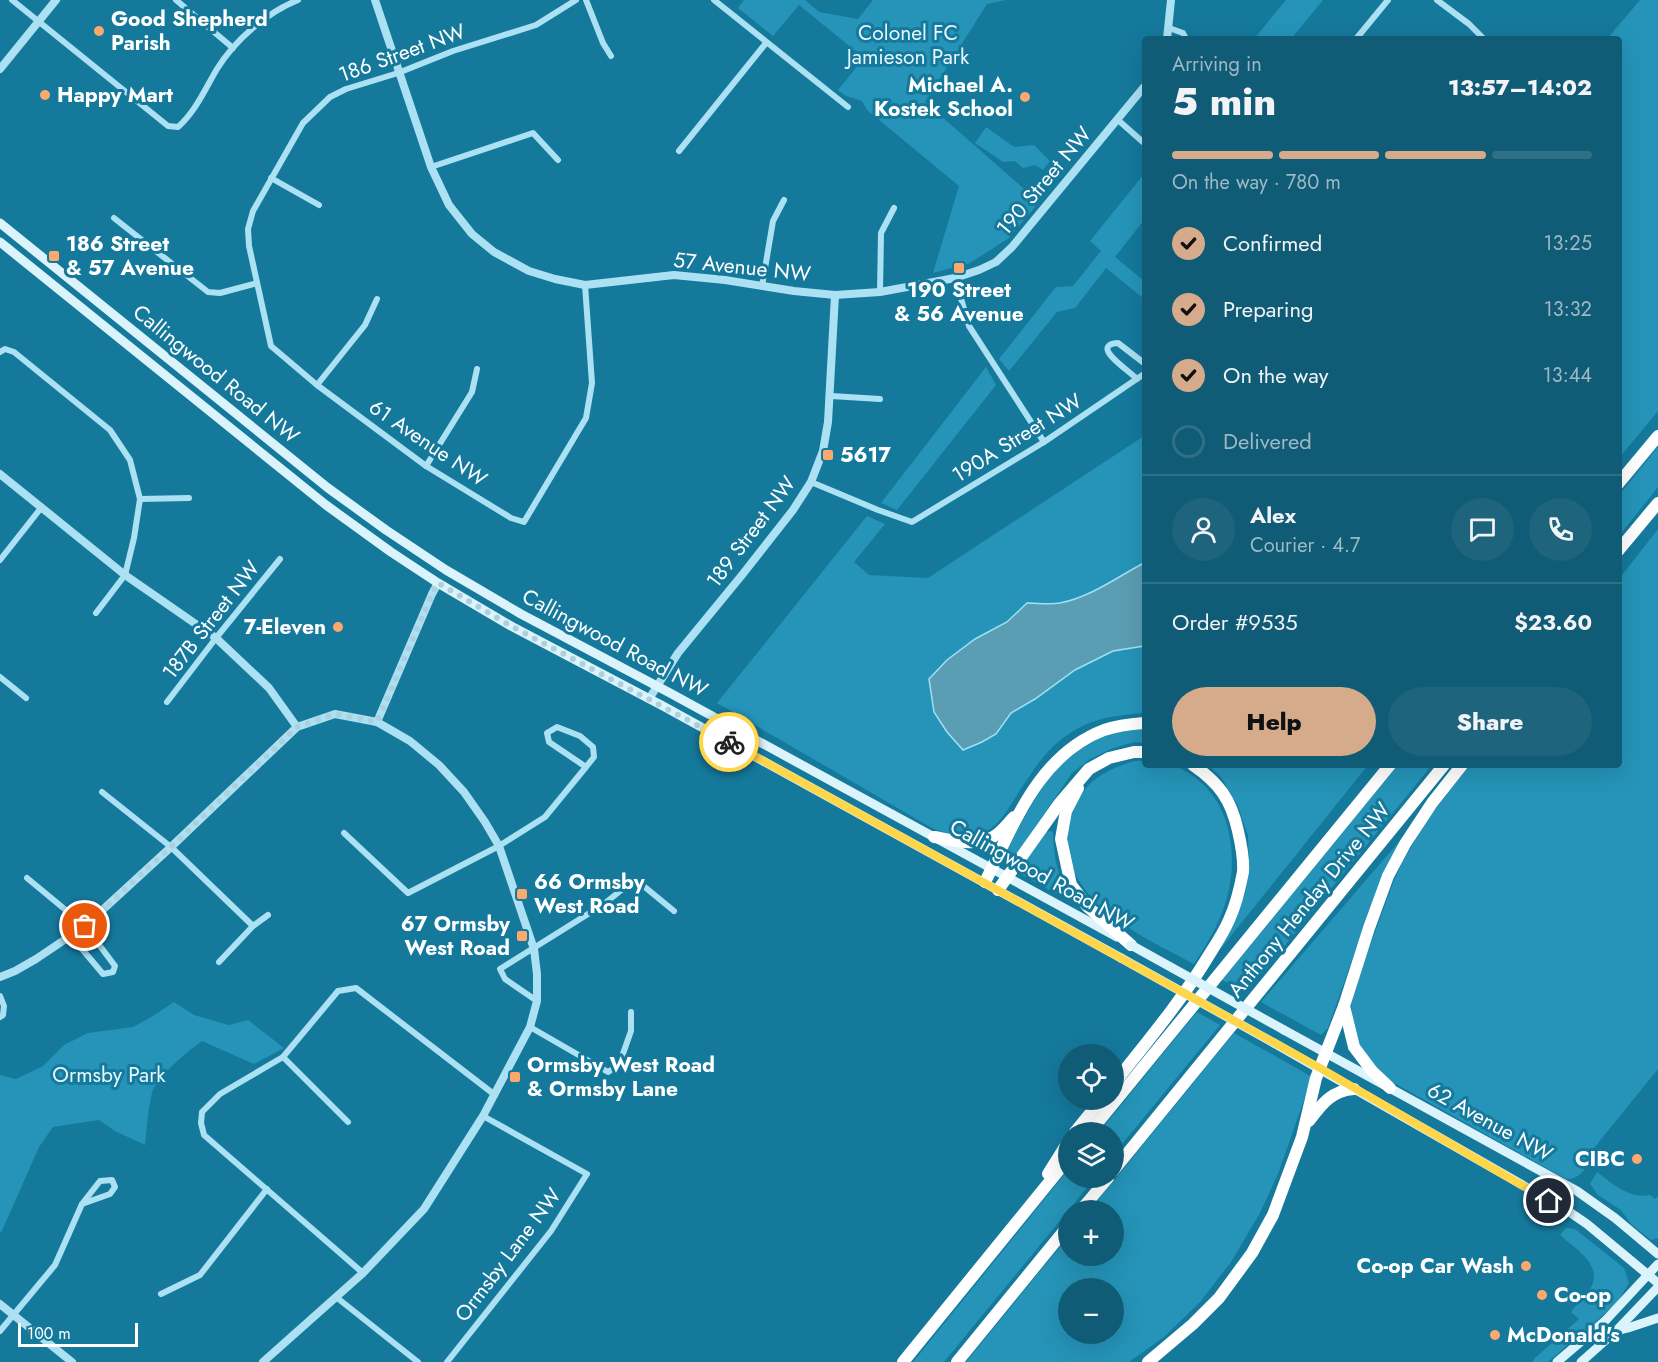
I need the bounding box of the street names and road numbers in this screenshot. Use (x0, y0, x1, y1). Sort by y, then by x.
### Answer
street label: 186 Street NW (334, 16, 470, 90)
street label: 190 Street NW (989, 120, 1099, 242)
street label: 57 Avenue NW (672, 245, 812, 289)
street label: Callingwood Road NW (126, 297, 306, 451)
street label: 190A Street NW (946, 386, 1088, 490)
street label: 61 Avenue NW (363, 392, 493, 494)
street label: 189 Street NW (699, 470, 803, 594)
street label: 187B Street NW (155, 554, 267, 686)
street label: Callingwood Road NW (517, 581, 713, 705)
street label: Anthony Henday Drive NW (1221, 796, 1397, 1004)
street label: Callingwood Road NW (944, 812, 1140, 938)
street label: 62 Avenue NW (1422, 1075, 1558, 1169)
street label: Ormsby Lane NW (448, 1182, 568, 1328)

